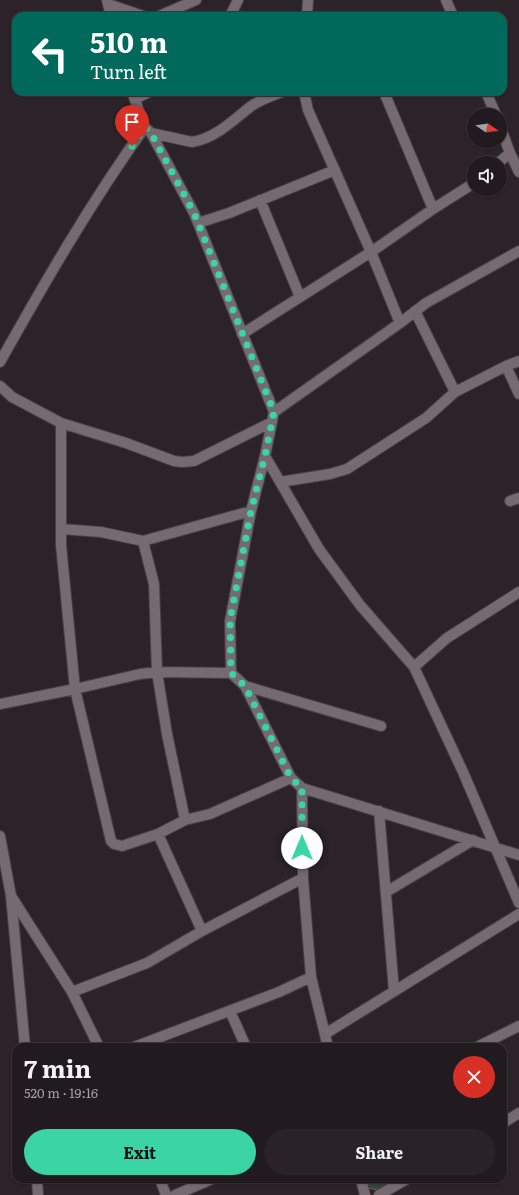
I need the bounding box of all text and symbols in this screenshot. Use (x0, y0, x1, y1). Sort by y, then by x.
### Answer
text: 510 m (90, 20, 168, 62)
icon: left (24, 28, 76, 80)
text: Turn left (90, 58, 167, 85)
pin (115, 105, 149, 146)
north arrow (467, 108, 507, 148)
map controls (467, 108, 507, 196)
icon: arrive (121, 111, 143, 133)
button: sound (467, 156, 507, 196)
position arrow (281, 827, 323, 869)
text: 7 min (24, 1050, 91, 1085)
button: close (453, 1056, 495, 1098)
text: 520 m · 19:16 (24, 1083, 98, 1102)
button: Exit (24, 1129, 256, 1175)
button: Share (264, 1129, 495, 1175)

